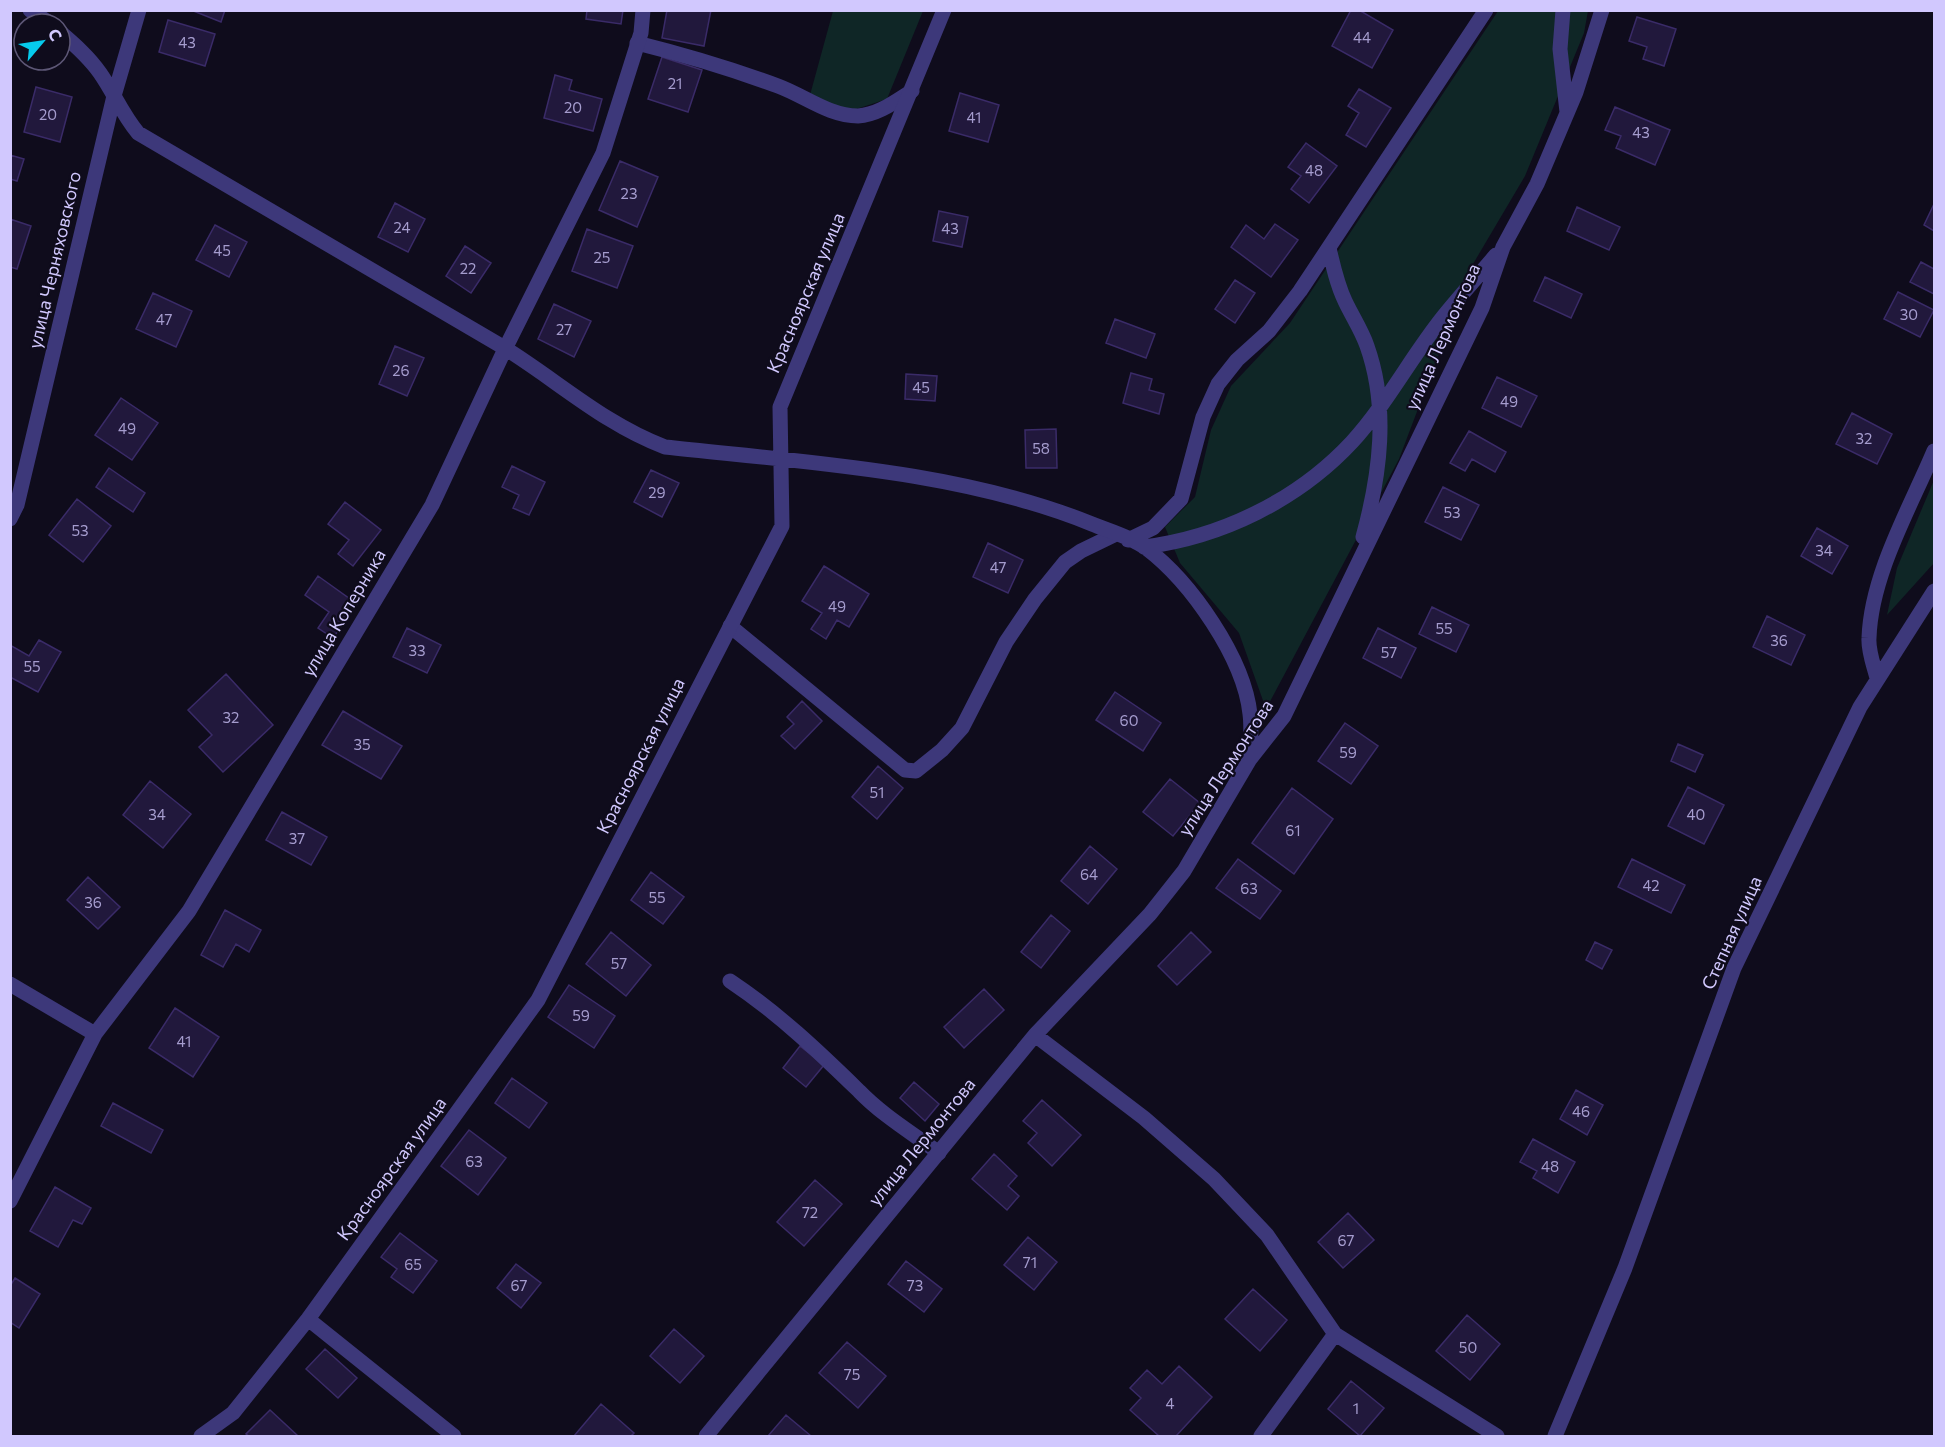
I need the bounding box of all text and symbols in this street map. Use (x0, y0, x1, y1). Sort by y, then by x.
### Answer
north arrow (12, 12, 72, 72)
text: С (45, 25, 67, 44)
house number: 44 (1353, 28, 1371, 46)
house number: 43 (178, 33, 196, 51)
house number: 21 (668, 74, 682, 92)
house number: 20 (564, 98, 582, 116)
house number: 20 (39, 105, 57, 123)
house number: 41 (967, 108, 981, 126)
house number: 43 (1632, 123, 1650, 141)
house number: 48 (1305, 161, 1323, 179)
street label: улица Черняховского (23, 169, 85, 351)
house number: 23 (621, 184, 637, 202)
street label: Красноярская улица (761, 209, 849, 376)
house number: 24 (393, 218, 411, 236)
house number: 43 (941, 219, 959, 237)
house number: 45 (213, 241, 231, 259)
house number: 25 (594, 248, 610, 266)
house number: 22 (460, 259, 476, 277)
street label: улица Лермонтова (1400, 260, 1484, 413)
house number: 30 (1900, 305, 1918, 323)
house number: 47 (156, 310, 172, 328)
house number: 27 (556, 320, 572, 338)
house number: 26 (392, 361, 410, 379)
house number: 45 (912, 378, 930, 396)
house number: 49 (1500, 392, 1518, 410)
house number: 49 (118, 419, 136, 437)
house number: 32 (1856, 429, 1872, 447)
house number: 58 (1032, 439, 1050, 457)
house number: 29 (648, 483, 666, 501)
house number: 53 (1443, 503, 1461, 521)
house number: 53 (71, 521, 89, 539)
house number: 34 (1815, 541, 1833, 559)
street label: улица Коперника (296, 545, 390, 680)
house number: 47 (990, 558, 1006, 576)
house number: 49 (828, 597, 846, 615)
house number: 55 (1435, 619, 1453, 637)
house number: 36 (1770, 631, 1788, 649)
house number: 33 (408, 641, 426, 659)
house number: 57 (1381, 643, 1397, 661)
house number: 55 (23, 657, 41, 675)
street label: Красноярская улица (591, 674, 689, 837)
street label: улица Лермонтова (1173, 695, 1277, 840)
house number: 32 (223, 708, 239, 726)
house number: 60 (1120, 711, 1138, 729)
house number: 35 (353, 735, 371, 753)
house number: 59 (1339, 743, 1357, 761)
house number: 51 (869, 783, 885, 801)
house number: 34 (148, 805, 166, 823)
house number: 40 (1687, 805, 1705, 823)
house number: 61 (1285, 821, 1301, 839)
house number: 37 (289, 829, 305, 847)
house number: 64 (1080, 865, 1098, 883)
street label: Степная улица (1696, 872, 1766, 993)
house number: 42 (1642, 876, 1660, 894)
house number: 63 (1240, 879, 1258, 897)
house number: 55 (648, 888, 666, 906)
house number: 36 (84, 893, 102, 911)
house number: 57 (611, 954, 627, 972)
house number: 59 (572, 1006, 590, 1024)
house number: 41 (177, 1032, 191, 1050)
street label: улица Лермонтова (863, 1073, 979, 1210)
street label: Красноярская улица (332, 1092, 451, 1244)
house number: 46 (1572, 1102, 1590, 1120)
house number: 63 (465, 1152, 483, 1170)
house number: 48 (1541, 1157, 1559, 1175)
house number: 72 (802, 1203, 818, 1221)
house number: 67 (1338, 1231, 1355, 1249)
house number: 71 (1023, 1253, 1037, 1271)
house number: 65 (404, 1255, 422, 1273)
house number: 67 (511, 1276, 528, 1294)
house number: 73 (907, 1276, 923, 1294)
house number: 50 (1459, 1338, 1477, 1356)
house number: 75 (844, 1365, 860, 1383)
house number: 4 (1166, 1394, 1175, 1412)
house number: 1 (1353, 1399, 1359, 1417)

